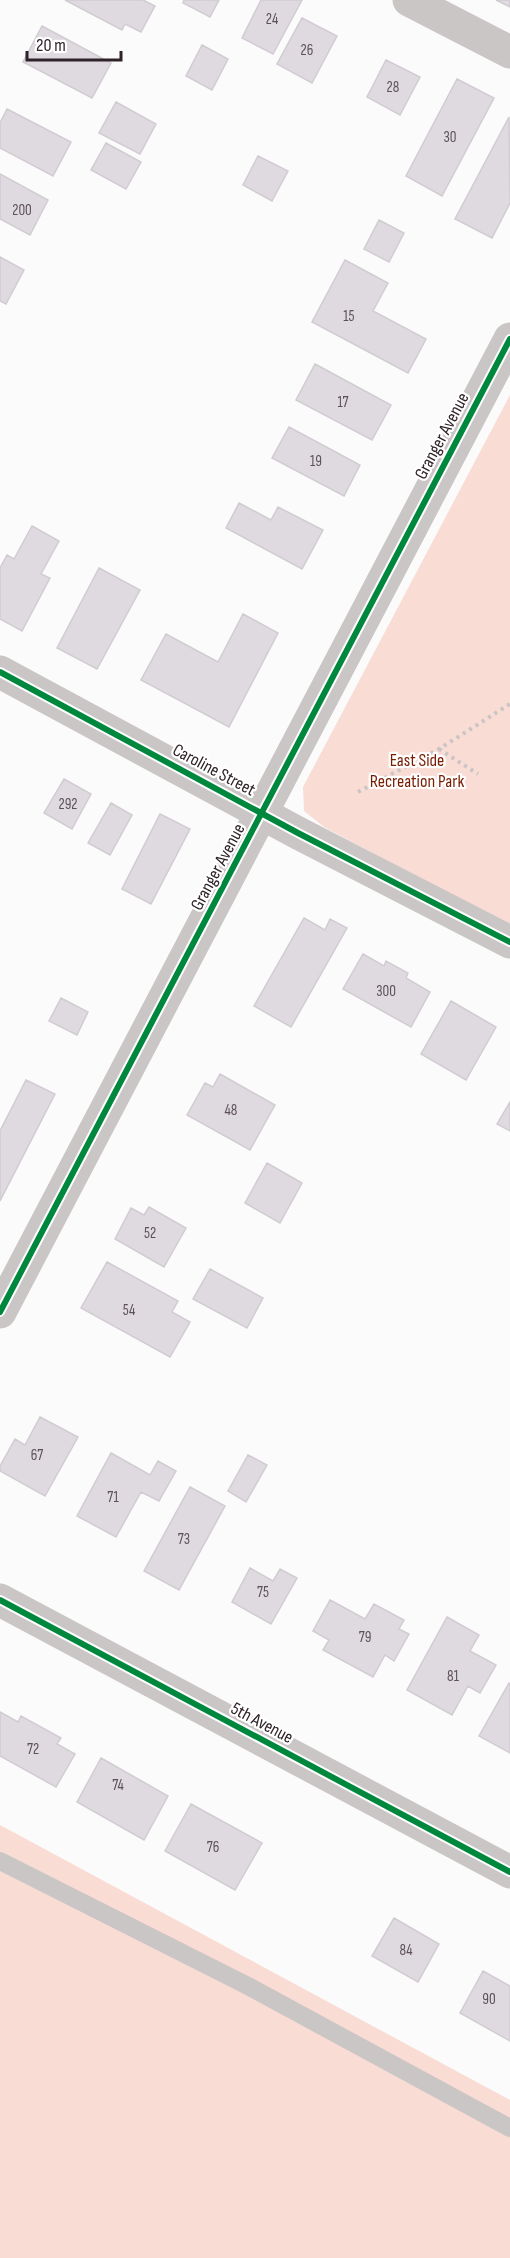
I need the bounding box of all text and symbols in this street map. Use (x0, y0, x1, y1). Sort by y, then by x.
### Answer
house number: 24 (266, 10, 278, 29)
scale bar (27, 24, 122, 62)
text: 20 m (36, 35, 66, 56)
house number: 26 (301, 41, 313, 60)
house number: 28 (387, 78, 399, 97)
house number: 30 (444, 128, 456, 147)
house number: 200 (12, 201, 32, 220)
house number: 15 (343, 307, 355, 326)
street label: Granger Avenue (410, 389, 474, 483)
house number: 17 (337, 393, 349, 412)
house number: 19 (310, 452, 322, 471)
street label: Caroline Street (169, 739, 259, 801)
park label: East Side Recreation Park (370, 750, 464, 792)
house number: 292 (58, 795, 78, 814)
street label: Granger Avenue (186, 820, 250, 914)
house number: 300 (376, 982, 396, 1001)
house number: 48 (225, 1101, 237, 1120)
house number: 52 (144, 1224, 156, 1243)
house number: 54 (123, 1301, 135, 1320)
house number: 67 (31, 1446, 43, 1465)
house number: 71 (107, 1488, 119, 1507)
house number: 73 (178, 1530, 190, 1549)
house number: 75 (257, 1583, 269, 1602)
house number: 79 (359, 1628, 371, 1647)
house number: 81 (447, 1667, 460, 1686)
street label: 5th Avenue (227, 1698, 297, 1748)
house number: 72 (27, 1740, 39, 1759)
house number: 74 (112, 1776, 124, 1795)
house number: 76 (207, 1838, 219, 1857)
house number: 84 (399, 1941, 413, 1960)
house number: 90 (482, 1990, 496, 2009)

